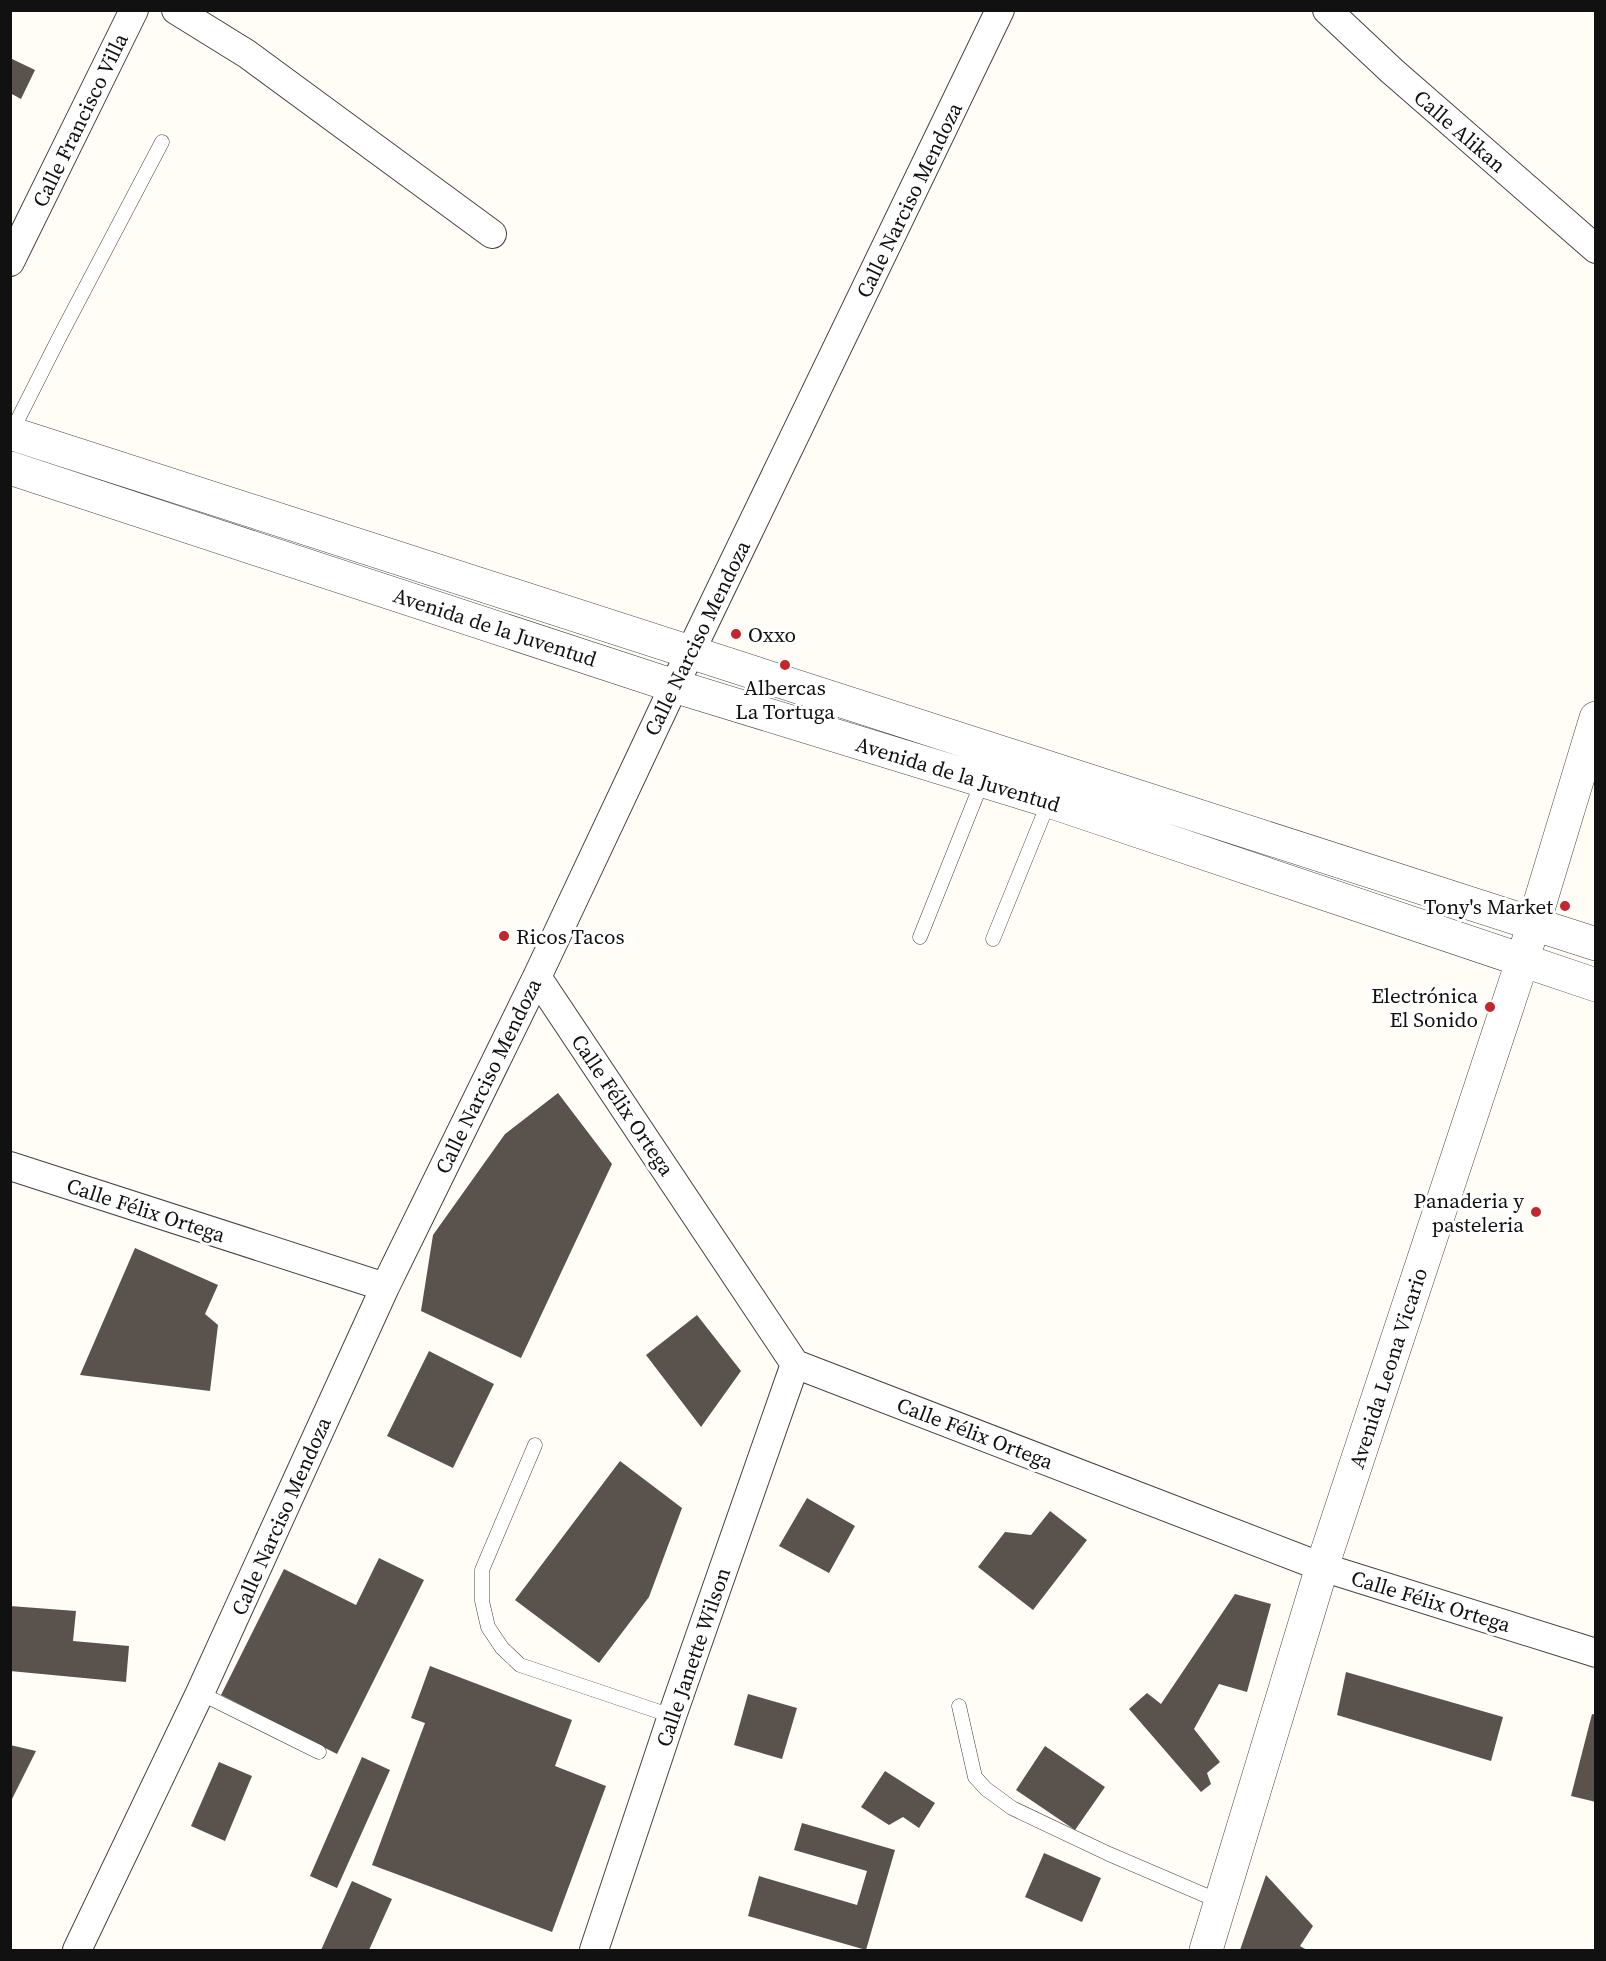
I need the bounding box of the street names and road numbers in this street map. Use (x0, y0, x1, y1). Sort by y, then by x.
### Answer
street label: Calle Francisco Villa (25, 28, 135, 212)
street label: Calle Alikan (1408, 83, 1512, 179)
street label: Calle Narciso Mendoza (849, 97, 969, 303)
street label: Calle Narciso Mendoza (637, 535, 757, 741)
street label: Avenida de la Juventud (390, 580, 601, 674)
street label: Avenida de la Juventud (852, 729, 1064, 819)
street label: Calle Narciso Mendoza (428, 973, 548, 1179)
street label: Calle Félix Ortega (565, 1028, 681, 1182)
street label: Calle Félix Ortega (63, 1171, 229, 1249)
street label: Avenida Leona Vicario (1342, 1264, 1434, 1472)
street label: Calle Félix Ortega (893, 1390, 1058, 1476)
street label: Calle Narciso Mendoza (224, 1412, 338, 1620)
street label: Calle Janette Wilson (649, 1563, 737, 1751)
street label: Calle Félix Ortega (1348, 1563, 1514, 1639)

